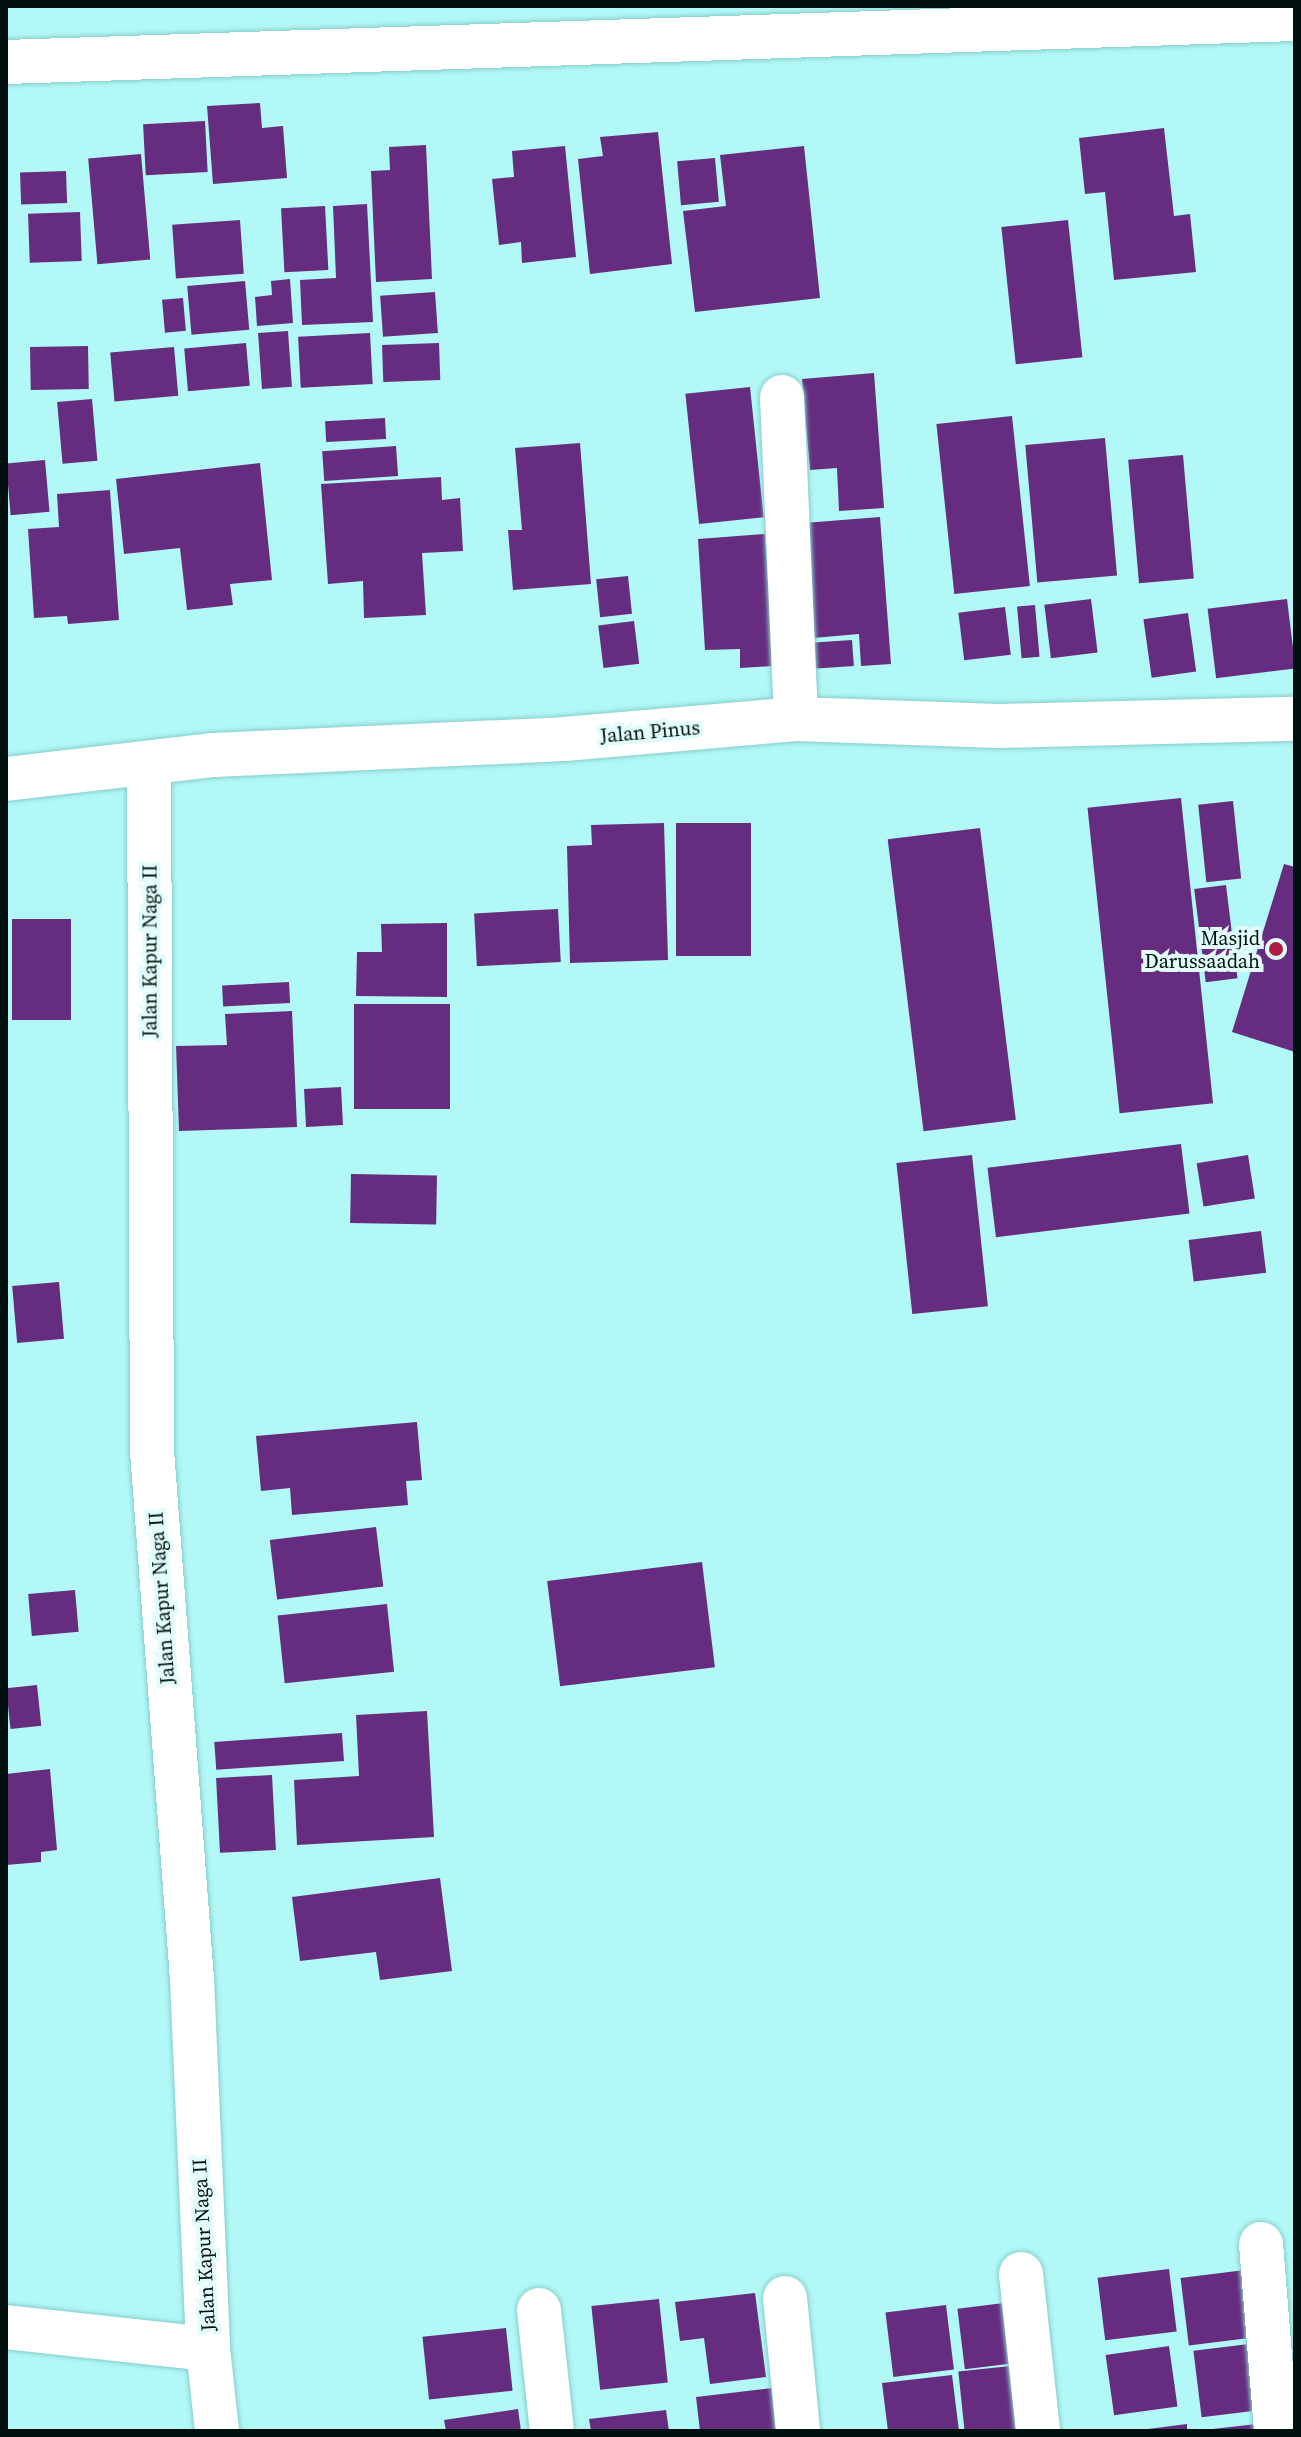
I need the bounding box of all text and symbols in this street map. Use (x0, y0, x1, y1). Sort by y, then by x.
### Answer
street label: Jalan Pinus (599, 716, 701, 748)
street label: Jalan Kapur Naga II (138, 865, 162, 1037)
place label: Masjid Darussaadah (1145, 926, 1260, 973)
marker: Masjid Darussaadah (1267, 940, 1285, 958)
street label: Jalan Kapur Naga II (144, 1511, 180, 1685)
street label: Jalan Kapur Naga II (187, 2158, 221, 2332)

